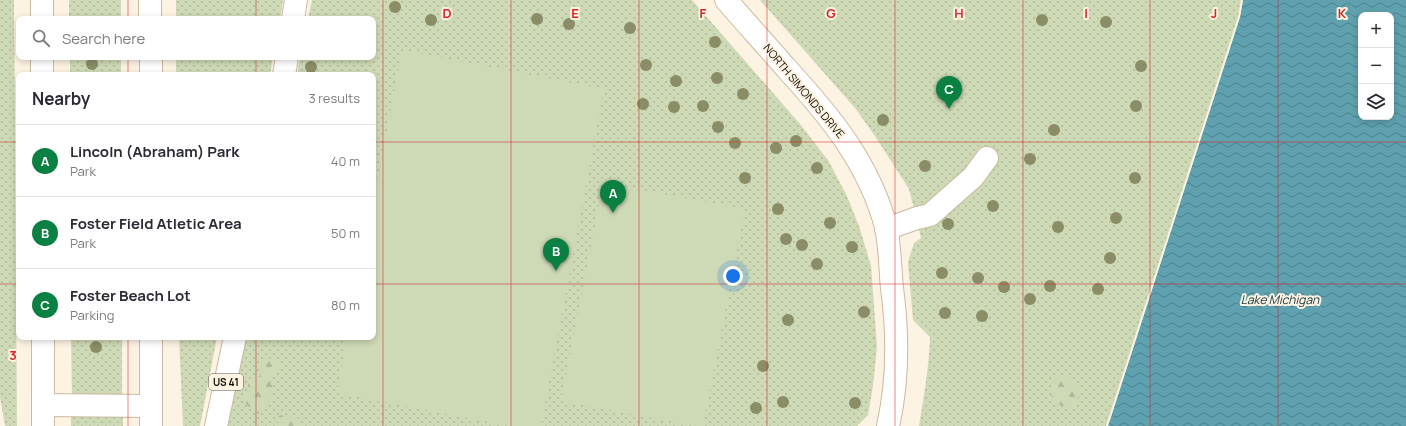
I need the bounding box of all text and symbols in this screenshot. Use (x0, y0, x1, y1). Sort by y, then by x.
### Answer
text: D (442, 4, 452, 22)
text: E (571, 4, 579, 22)
text: F (700, 4, 707, 22)
text: G (826, 4, 836, 22)
text: H (954, 4, 964, 22)
text: I (1084, 4, 1088, 22)
text: J (1211, 4, 1217, 22)
text: K (1338, 4, 1347, 22)
map controls (1358, 12, 1394, 120)
button: + (1358, 12, 1394, 48)
search box (16, 16, 376, 60)
icon: search (30, 27, 52, 49)
text: Search here (62, 28, 145, 49)
street label: NORTH SIMONDS DRIVE (760, 40, 848, 141)
button: − (1358, 48, 1394, 84)
pin: C (936, 76, 962, 109)
button: layers (1358, 84, 1394, 120)
text: Nearby (32, 87, 90, 110)
text: 3 results (308, 89, 360, 107)
text: Lincoln (Abraham) Park (70, 141, 239, 162)
text: A (41, 152, 49, 170)
text: 40 m (331, 152, 360, 170)
text: Park (70, 162, 96, 180)
pin: A (600, 180, 626, 213)
text: Foster Field Atletic Area (70, 213, 242, 234)
text: B (41, 224, 49, 242)
text: 50 m (331, 224, 360, 242)
text: Park (70, 234, 96, 252)
pin: B (543, 238, 569, 271)
your location (723, 266, 743, 286)
text: Foster Beach Lot (70, 285, 191, 306)
water label: Lake Michigan (1241, 291, 1320, 308)
text: C (40, 296, 50, 314)
text: 80 m (331, 296, 360, 314)
text: Parking (70, 306, 114, 324)
text: 3 (9, 346, 17, 364)
road number: US 41 (209, 374, 243, 390)

